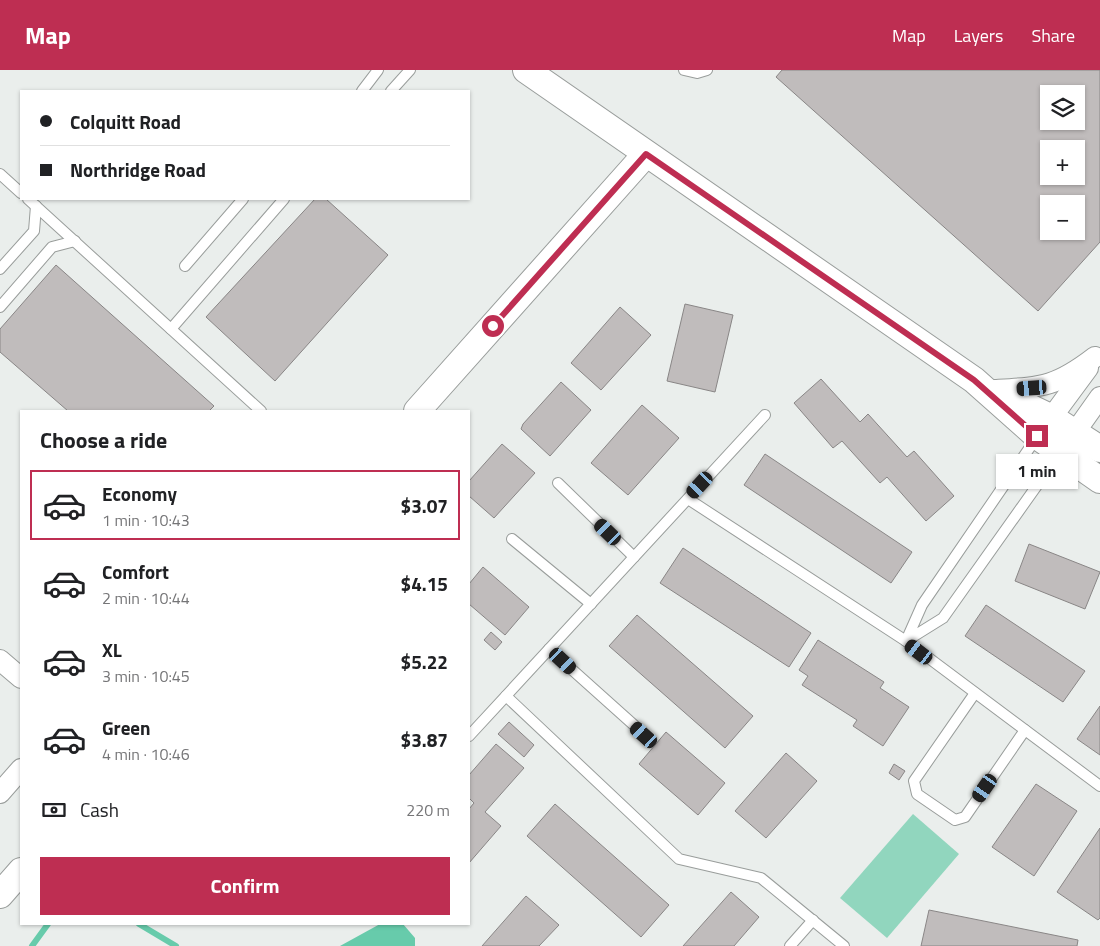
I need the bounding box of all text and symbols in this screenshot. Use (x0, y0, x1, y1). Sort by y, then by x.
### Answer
text: Map (25, 17, 71, 53)
text: Map (892, 22, 926, 49)
text: Layers (954, 22, 1003, 49)
text: Share (1031, 22, 1075, 49)
map controls (1040, 85, 1085, 240)
button: layers (1040, 85, 1085, 130)
text: Colquitt Road (70, 107, 181, 136)
button: + (1040, 140, 1085, 185)
text: Northridge Road (70, 155, 206, 184)
button: − (1040, 195, 1085, 240)
route start (482, 315, 504, 337)
car (1016, 379, 1047, 397)
text: Choose a ride (40, 423, 167, 457)
route end (1026, 425, 1048, 447)
callout: 1 min (996, 454, 1078, 488)
text: 1 min (1018, 459, 1056, 483)
car (684, 469, 715, 501)
text: Economy (102, 479, 177, 508)
icon: car (42, 483, 87, 528)
text: $3.07 (401, 491, 448, 520)
text: 1 min · 10:43 (102, 508, 190, 532)
car (591, 516, 624, 548)
text: Comfort (102, 557, 169, 586)
icon: car (42, 561, 87, 606)
text: $4.15 (401, 569, 448, 598)
text: 2 min · 10:44 (102, 586, 190, 610)
text: XL (102, 635, 122, 664)
car (902, 637, 935, 667)
icon: car (42, 639, 87, 684)
car (546, 645, 579, 677)
text: $5.22 (401, 647, 448, 676)
text: 3 min · 10:45 (102, 664, 190, 688)
text: Green (102, 713, 151, 742)
icon: car (42, 717, 87, 762)
car (627, 719, 660, 751)
text: $3.87 (401, 725, 448, 754)
text: 4 min · 10:46 (102, 742, 190, 766)
car (970, 771, 999, 805)
text: Cash (80, 795, 119, 824)
icon: cash (40, 796, 68, 824)
text: 220 m (406, 798, 450, 822)
button: Confirm (40, 857, 450, 915)

